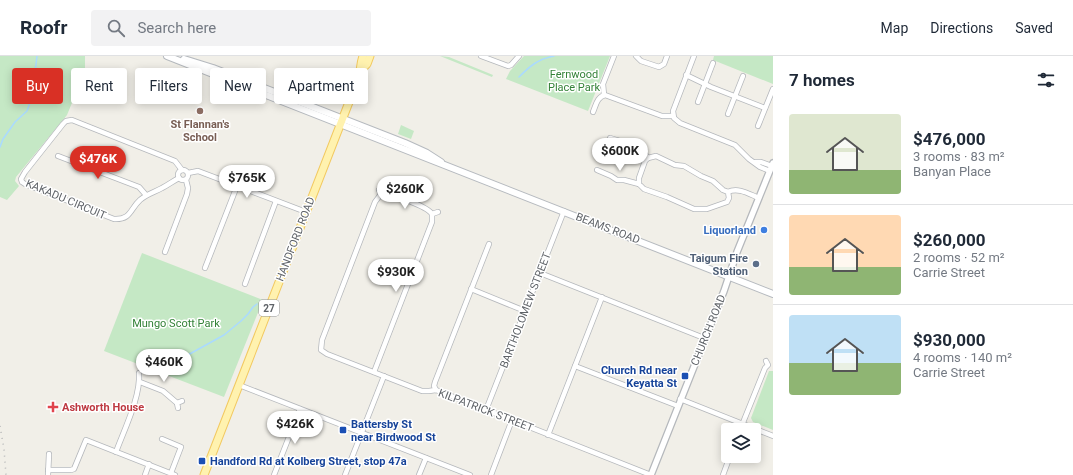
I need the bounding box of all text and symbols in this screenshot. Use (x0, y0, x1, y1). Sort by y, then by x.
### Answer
search box (91, 10, 371, 46)
text: Roofr (20, 16, 67, 39)
icon: search (105, 17, 127, 39)
text: Search here (137, 19, 216, 37)
text: Map (881, 20, 908, 36)
text: Directions (930, 20, 993, 36)
text: Saved (1015, 20, 1053, 36)
chip: Buy (12, 68, 63, 104)
chip: Rent (71, 68, 127, 104)
chip: Filters (135, 68, 202, 104)
chip: New (210, 68, 266, 104)
chip: Apartment (274, 68, 368, 104)
park label: Fernwood Place Park (548, 68, 600, 94)
icon: filters (1035, 69, 1057, 91)
text: 7 homes (789, 70, 855, 90)
marker: St Flannan's School (195, 106, 205, 116)
place label: St Flannan's School (171, 118, 230, 144)
text: $476,000 (913, 129, 985, 149)
icon: home (821, 130, 869, 178)
pin: $600K (592, 138, 648, 172)
text: $600K (601, 143, 639, 158)
pin: $476K (70, 146, 126, 180)
text: 3 rooms · 83 m² (913, 149, 1005, 164)
text: $476K (79, 151, 117, 166)
text: Banyan Place (913, 164, 991, 179)
pin: $765K (219, 165, 275, 199)
text: $765K (228, 170, 266, 185)
pin: $260K (377, 176, 433, 210)
street label: KAKADU CIRCUIT (24, 177, 108, 222)
text: $260K (386, 181, 424, 196)
street label: HANDFORD ROAD (273, 195, 318, 283)
street label: BEAMS ROAD (574, 210, 642, 247)
place label: Liquorland (703, 224, 756, 237)
marker: Liquorland (759, 225, 769, 235)
text: $260,000 (913, 230, 985, 250)
icon: home (821, 231, 869, 279)
street label: BARTHOLOMEW STREET (497, 250, 554, 370)
text: 2 rooms · 52 m² (913, 250, 1005, 265)
place label: Taigum Fire Station (690, 252, 748, 278)
pin: $930K (368, 259, 424, 293)
marker: Taigum Fire Station (751, 259, 761, 269)
text: $930K (377, 264, 415, 279)
text: Carrie Street (913, 265, 985, 280)
street label: CHURCH ROAD (688, 293, 729, 368)
road number: 27 (259, 300, 279, 316)
park label: Mungo Scott Park (132, 317, 220, 330)
text: $930,000 (913, 330, 985, 350)
icon: home (821, 331, 869, 379)
pin: $460K (136, 349, 192, 383)
text: 4 rooms · 140 m² (913, 350, 1012, 365)
text: $460K (145, 354, 183, 369)
place label: Church Rd near Keyatta St (601, 364, 677, 390)
text: Carrie Street (913, 365, 985, 380)
marker: Church Rd near Keyatta St (680, 371, 690, 381)
street label: KILPATRICK STREET (436, 386, 536, 435)
marker: Ashworth House (47, 401, 59, 413)
place label: Ashworth House (62, 401, 144, 414)
pin: $426K (267, 411, 323, 445)
text: $426K (276, 416, 314, 431)
place label: Battersby St near Birdwood St (351, 418, 436, 444)
map controls (721, 423, 761, 463)
button: layers (721, 423, 761, 463)
marker: Battersby St near Birdwood St (338, 425, 348, 435)
place label: Handford Rd at Kolberg Street, stop 47a (210, 455, 407, 468)
marker: Handford Rd at Kolberg Street, stop 47a (197, 456, 207, 466)

